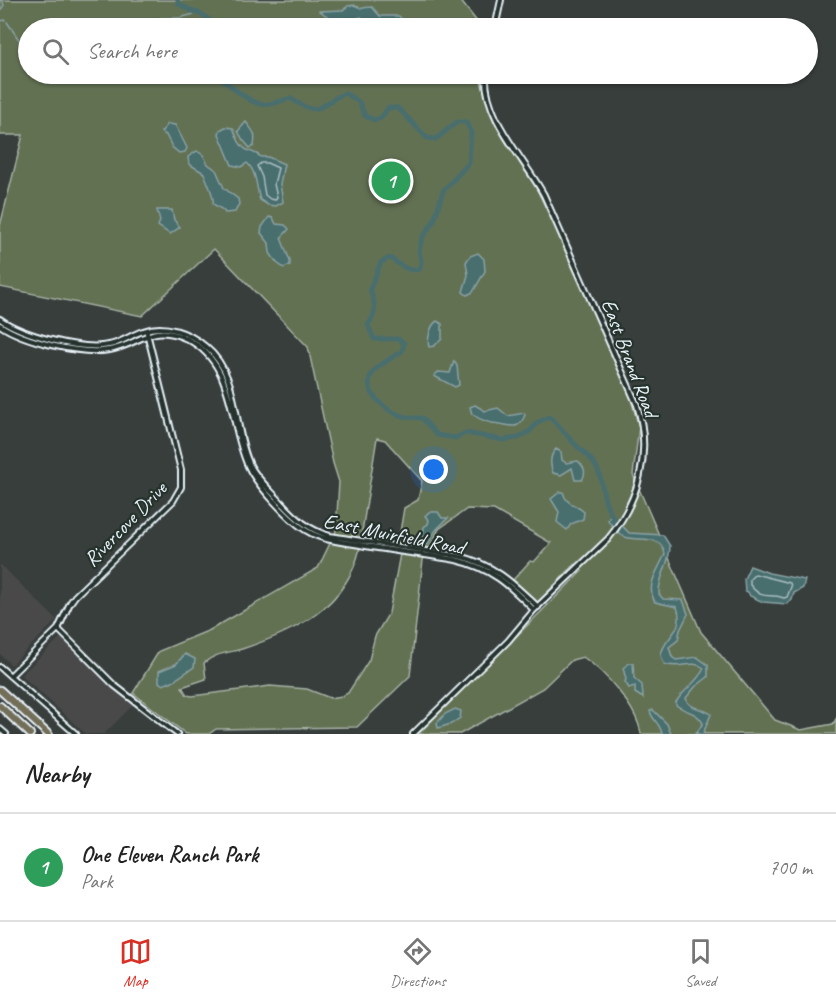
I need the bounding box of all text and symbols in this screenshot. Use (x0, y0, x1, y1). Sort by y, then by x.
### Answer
search box (18, 18, 818, 84)
icon: search (39, 35, 72, 68)
text: Search here (87, 37, 177, 65)
pin: 1 (372, 158, 410, 204)
street label: East Brand Road (596, 295, 665, 423)
your location (419, 455, 448, 484)
street label: Rivercove Drive (78, 475, 173, 572)
street label: East Muirfield Road (321, 508, 469, 561)
text: Nearby (24, 757, 89, 790)
text: One Eleven Ranch Park (81, 841, 258, 869)
text: 1 (39, 855, 48, 880)
text: 700 m (769, 855, 812, 880)
text: Park (81, 869, 113, 894)
tab: Map (119, 935, 152, 991)
tab: Directions (390, 935, 446, 991)
tab: Saved (684, 935, 717, 991)

